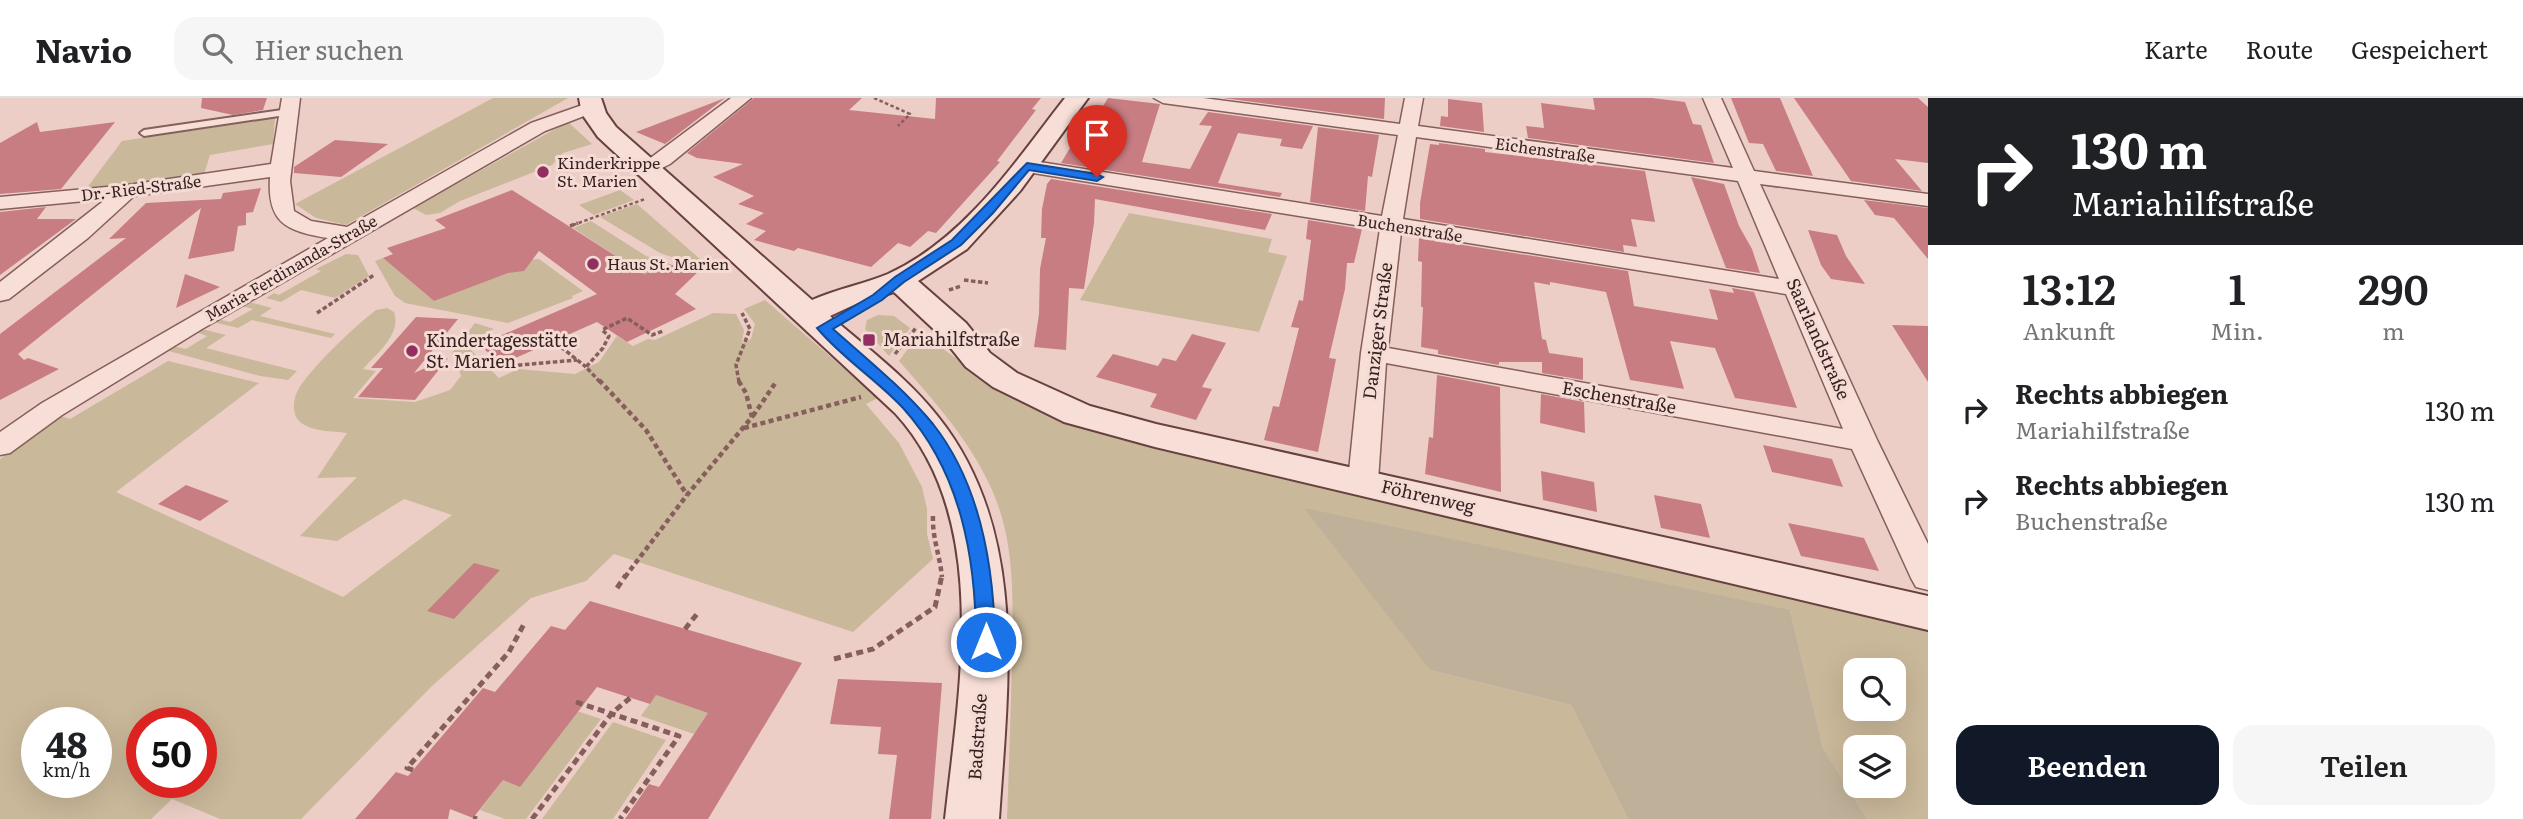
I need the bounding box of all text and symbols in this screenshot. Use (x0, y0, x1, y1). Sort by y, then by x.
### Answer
search box (174, 17, 664, 80)
text: Navio (35, 24, 132, 73)
icon: search (198, 29, 236, 67)
text: Hier suchen (254, 29, 404, 68)
text: Karte (2144, 31, 2208, 66)
text: Route (2246, 31, 2313, 66)
text: Gespeichert (2351, 31, 2488, 66)
pin (1067, 105, 1127, 177)
text: 130 m (2071, 111, 2207, 184)
icon: arrive (1078, 116, 1116, 154)
icon: right (1956, 126, 2047, 217)
street label: Eichenstraße (1493, 130, 1597, 168)
place label: Kinderkrippe St. Marien (557, 150, 660, 192)
marker: Kinderkrippe St. Marien (535, 164, 551, 180)
street label: Dr.-Ried-Straße (79, 168, 202, 206)
text: Mariahilfstraße (2071, 178, 2314, 226)
street label: Buchenstraße (1356, 207, 1464, 247)
street label: Maria-Ferdinanda-Straße (200, 208, 381, 326)
place label: Haus St. Marien (607, 251, 730, 275)
marker: Haus St. Marien (585, 256, 601, 272)
text: 13:12 (2022, 256, 2116, 318)
text: 1 (2228, 256, 2246, 318)
text: 290 (2358, 256, 2429, 318)
street label: Danziger Straße (1355, 261, 1398, 401)
street label: Saarlandstraße (1780, 273, 1858, 404)
text: Ankunft (2023, 313, 2115, 347)
text: Min. (2210, 313, 2264, 347)
text: m (2382, 313, 2405, 347)
place label: Mariahilfstraße (883, 325, 1020, 352)
place label: Kindertagesstätte St. Marien (426, 326, 578, 374)
marker: Mariahilfstraße (861, 332, 877, 348)
marker: Kindertagesstätte St. Marien (404, 343, 420, 359)
street label: Eschenstraße (1560, 373, 1679, 420)
text: Rechts abbiegen (2015, 373, 2228, 412)
text: 130 m (2425, 390, 2495, 429)
icon: right (1956, 391, 1994, 429)
text: Mariahilfstraße (2015, 412, 2190, 446)
text: Rechts abbiegen (2015, 464, 2228, 503)
street label: Föhrenweg (1379, 472, 1479, 520)
text: 130 m (2425, 481, 2495, 520)
icon: right (1956, 482, 1994, 520)
text: Buchenstraße (2015, 503, 2168, 537)
position arrow (949, 605, 1023, 679)
map controls (1843, 658, 1906, 798)
button: search (1843, 658, 1906, 721)
street label: Badstraße (960, 693, 993, 781)
speed limit sign: 50 (126, 707, 217, 798)
text: 48 (46, 717, 87, 769)
button: Beenden (1956, 725, 2219, 805)
button: Teilen (2233, 725, 2495, 805)
button: layers (1843, 735, 1906, 798)
text: km/h (43, 756, 90, 783)

